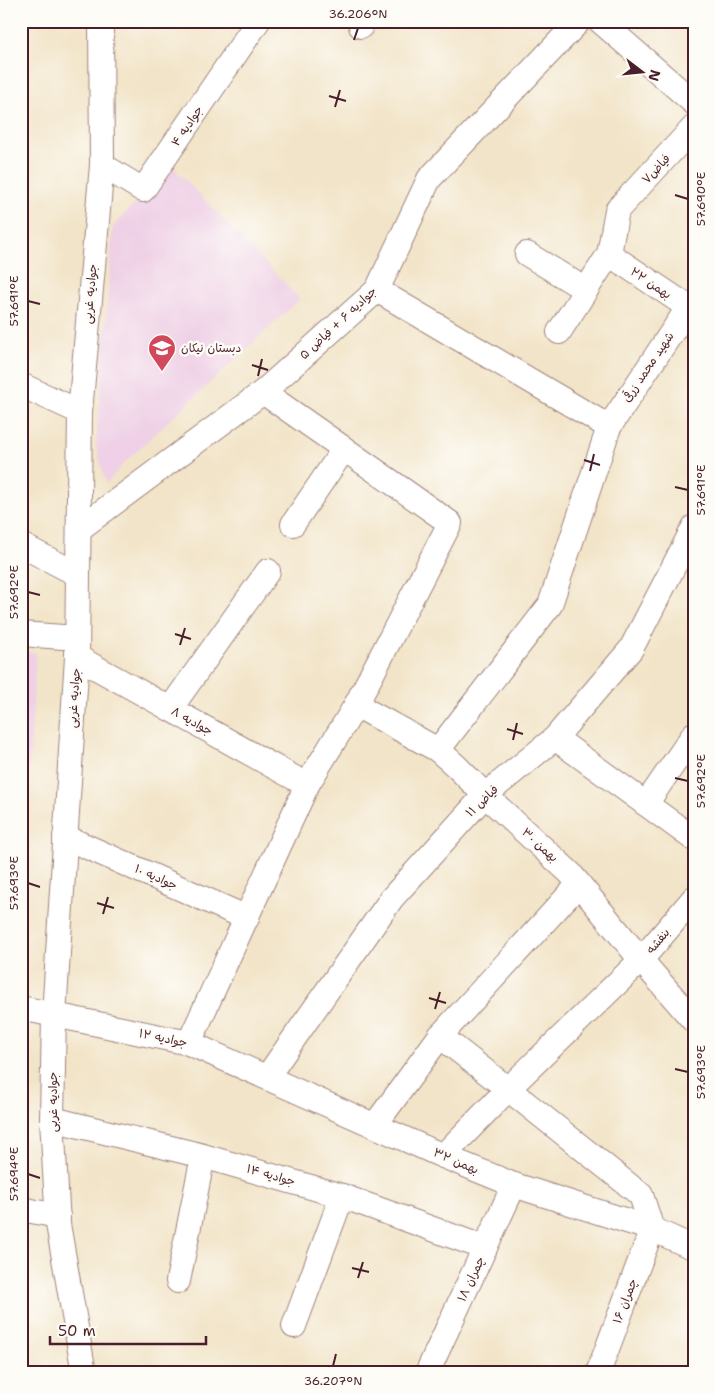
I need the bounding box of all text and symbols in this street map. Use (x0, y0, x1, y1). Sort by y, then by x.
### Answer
text: 36.206°N (328, 6, 388, 22)
north arrow (618, 48, 668, 98)
text: N (644, 68, 665, 83)
street label: جوادیه ۴ (168, 103, 206, 149)
street label: فیاض۷ (638, 151, 674, 187)
text: 57.690°E (693, 172, 709, 226)
street label: جوادیه غربی (79, 263, 101, 325)
street label: بهمن ۲۲ (627, 263, 675, 303)
text: 57.691°E (6, 275, 22, 327)
street label: جوادیه ۶ + فیاض ۵ (296, 283, 380, 363)
street label: شهید محمد زرقی (619, 329, 677, 405)
school or university icon: دبستان نیکان (147, 333, 177, 372)
place label: دبستان نیکان (181, 340, 241, 356)
text: 57.691°E (693, 464, 709, 516)
text: 57.692°E (6, 565, 22, 619)
street label: جوادیه غربی (64, 667, 84, 729)
street label: جوادیه ۸ (168, 703, 216, 739)
text: 57.692°E (693, 754, 709, 808)
street label: فیاض ۱۱ (462, 782, 502, 820)
street label: بهمن ۳۰ (518, 824, 562, 866)
text: 57.693°E (6, 856, 22, 910)
street label: جوادیه ۱۰ (132, 861, 180, 893)
street label: بنفشه (643, 925, 673, 957)
street label: جوادیه ۱۲ (137, 1025, 189, 1051)
text: 57.693°E (693, 1045, 709, 1099)
street label: جوادیه غربی (45, 1072, 61, 1132)
street label: بهمن ۳۲ (431, 1144, 481, 1178)
text: 57.694°E (6, 1147, 22, 1201)
street label: جوادیه ۱۴ (245, 1160, 297, 1190)
street label: چمران ۱۸ (454, 1254, 488, 1304)
street label: چمران ۱۶ (609, 1276, 641, 1326)
scale bar (50, 1314, 206, 1346)
text: 50 m (58, 1321, 96, 1341)
text: 36.207°N (304, 1373, 362, 1389)

